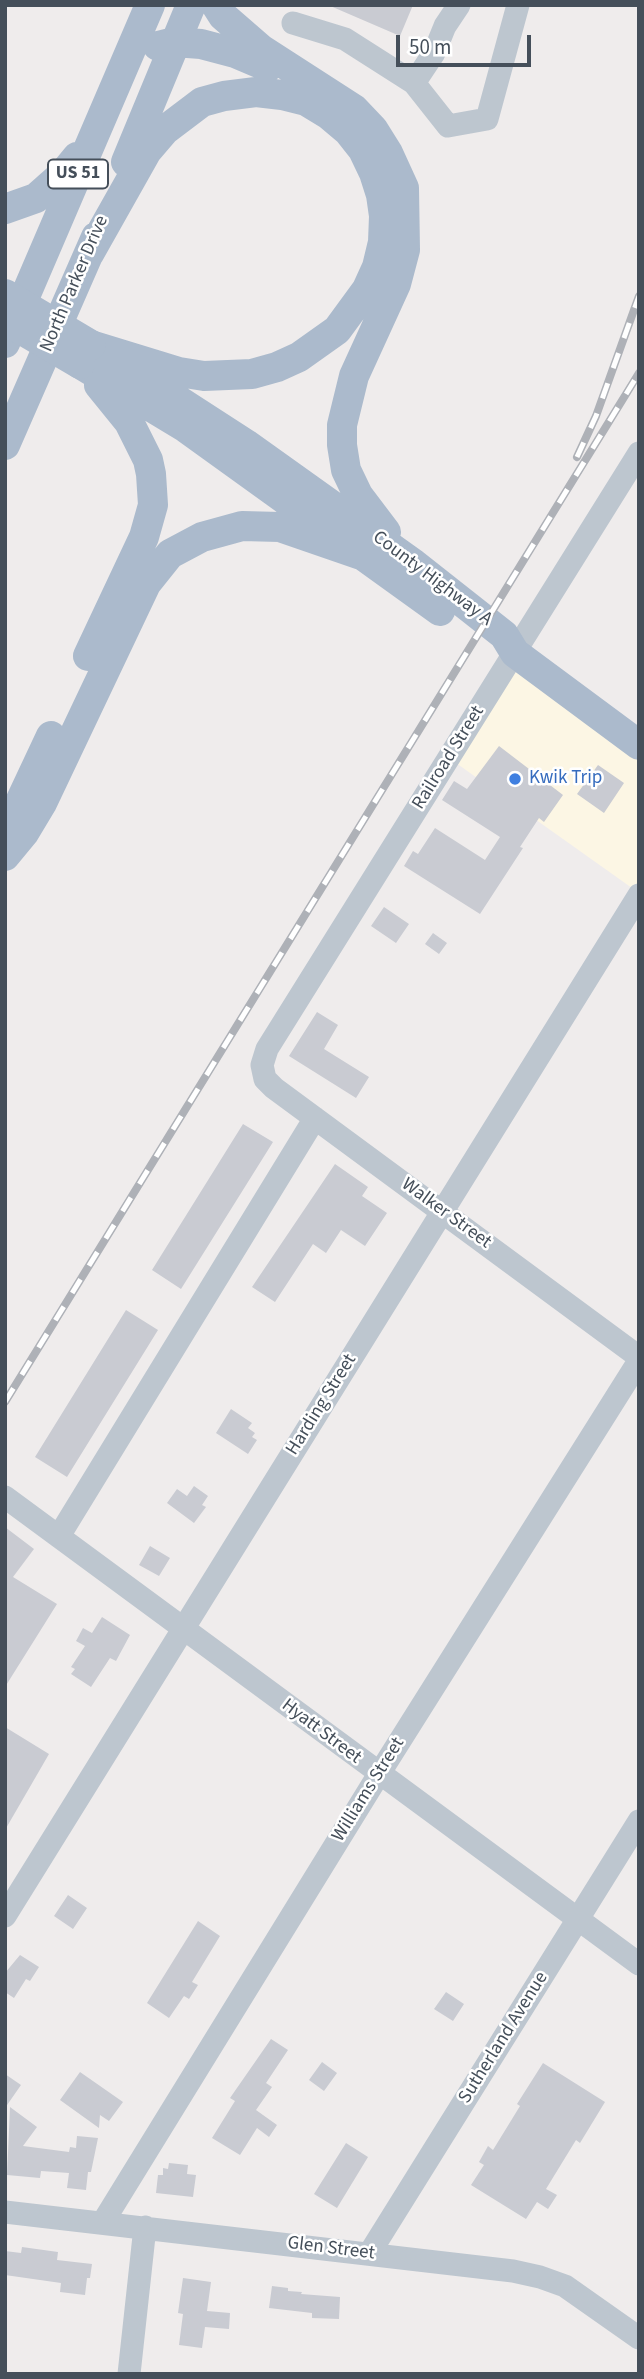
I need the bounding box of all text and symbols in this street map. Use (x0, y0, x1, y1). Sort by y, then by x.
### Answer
scale bar (399, 21, 534, 65)
text: 50 m (409, 32, 451, 62)
road number: US 51 (48, 160, 108, 188)
street label: North Parker Drive (36, 212, 114, 356)
street label: County Highway A (368, 527, 496, 631)
street label: Railroad Street (408, 702, 490, 814)
place label: Kwik Trip (529, 768, 602, 790)
marker: Kwik Trip (507, 771, 523, 787)
street label: Walker Street (397, 1174, 495, 1254)
street label: Harding Street (282, 1350, 362, 1460)
street label: Hyatt Street (277, 1695, 365, 1769)
street label: Williams Street (328, 1734, 410, 1846)
street label: Sutherland Avenue (454, 1968, 554, 2108)
street label: Glen Street (286, 2232, 376, 2266)

